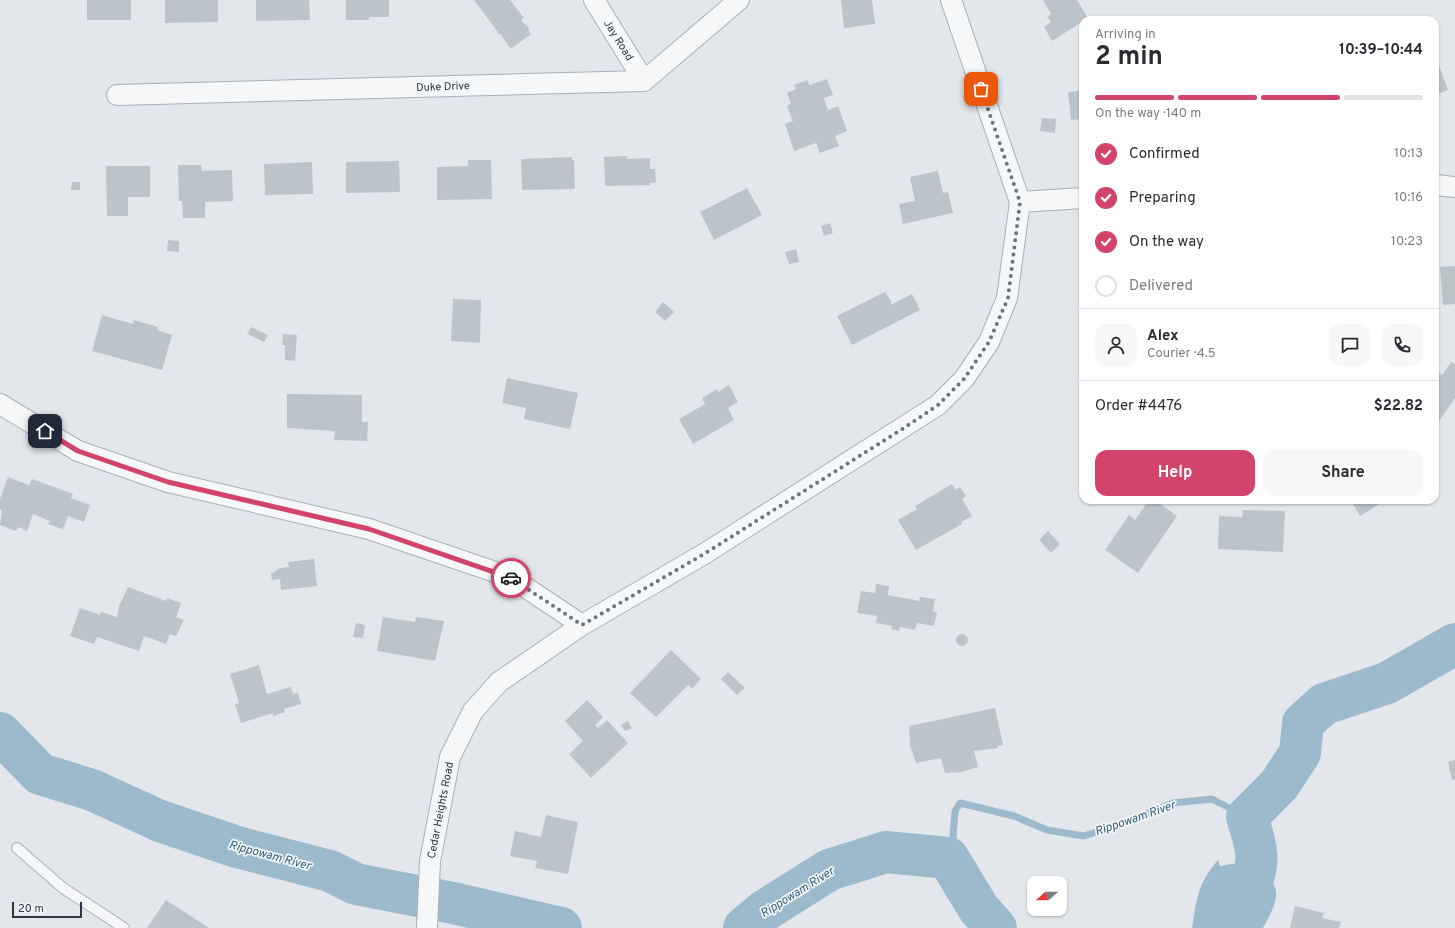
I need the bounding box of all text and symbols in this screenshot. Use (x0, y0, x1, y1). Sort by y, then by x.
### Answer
street label: Jay Road (600, 17, 636, 64)
text: Arriving in (1095, 27, 1156, 43)
text: 2 min (1095, 41, 1163, 74)
text: 10:39–10:44 (1339, 41, 1423, 60)
pin (964, 72, 998, 106)
icon: bag (970, 78, 992, 100)
street label: Duke Drive (416, 79, 470, 95)
text: On the way · 140 m (1095, 106, 1201, 122)
icon: check (1095, 143, 1117, 165)
text: Confirmed (1129, 145, 1200, 164)
text: 10:13 (1394, 146, 1423, 162)
icon: check (1095, 187, 1117, 209)
text: Preparing (1129, 189, 1196, 208)
text: 10:16 (1394, 190, 1423, 206)
icon: check (1095, 231, 1117, 253)
text: On the way (1129, 233, 1204, 252)
text: 10:23 (1391, 234, 1423, 250)
text: Delivered (1129, 277, 1193, 296)
button: person (1095, 324, 1137, 366)
button: chat (1329, 324, 1371, 366)
button: phone (1381, 324, 1423, 366)
text: Alex (1147, 327, 1179, 346)
text: Courier · 4.5 (1147, 346, 1216, 362)
text: Order #4476 (1095, 397, 1182, 416)
text: $22.82 (1374, 397, 1423, 416)
pin (28, 414, 62, 448)
icon: home (34, 420, 56, 442)
button: Help (1095, 450, 1255, 496)
button: Share (1263, 450, 1423, 496)
courier (491, 558, 531, 598)
icon: car (500, 567, 522, 589)
street label: Cedar Heights Road (425, 761, 457, 860)
water label: Rippowam River (1093, 797, 1179, 840)
water label: Rippowam River (227, 837, 314, 875)
water label: Rippowam River (758, 863, 839, 922)
north arrow (1027, 876, 1067, 916)
map controls (1027, 876, 1067, 916)
scale bar (12, 900, 82, 919)
text: 20 m (18, 902, 44, 916)

